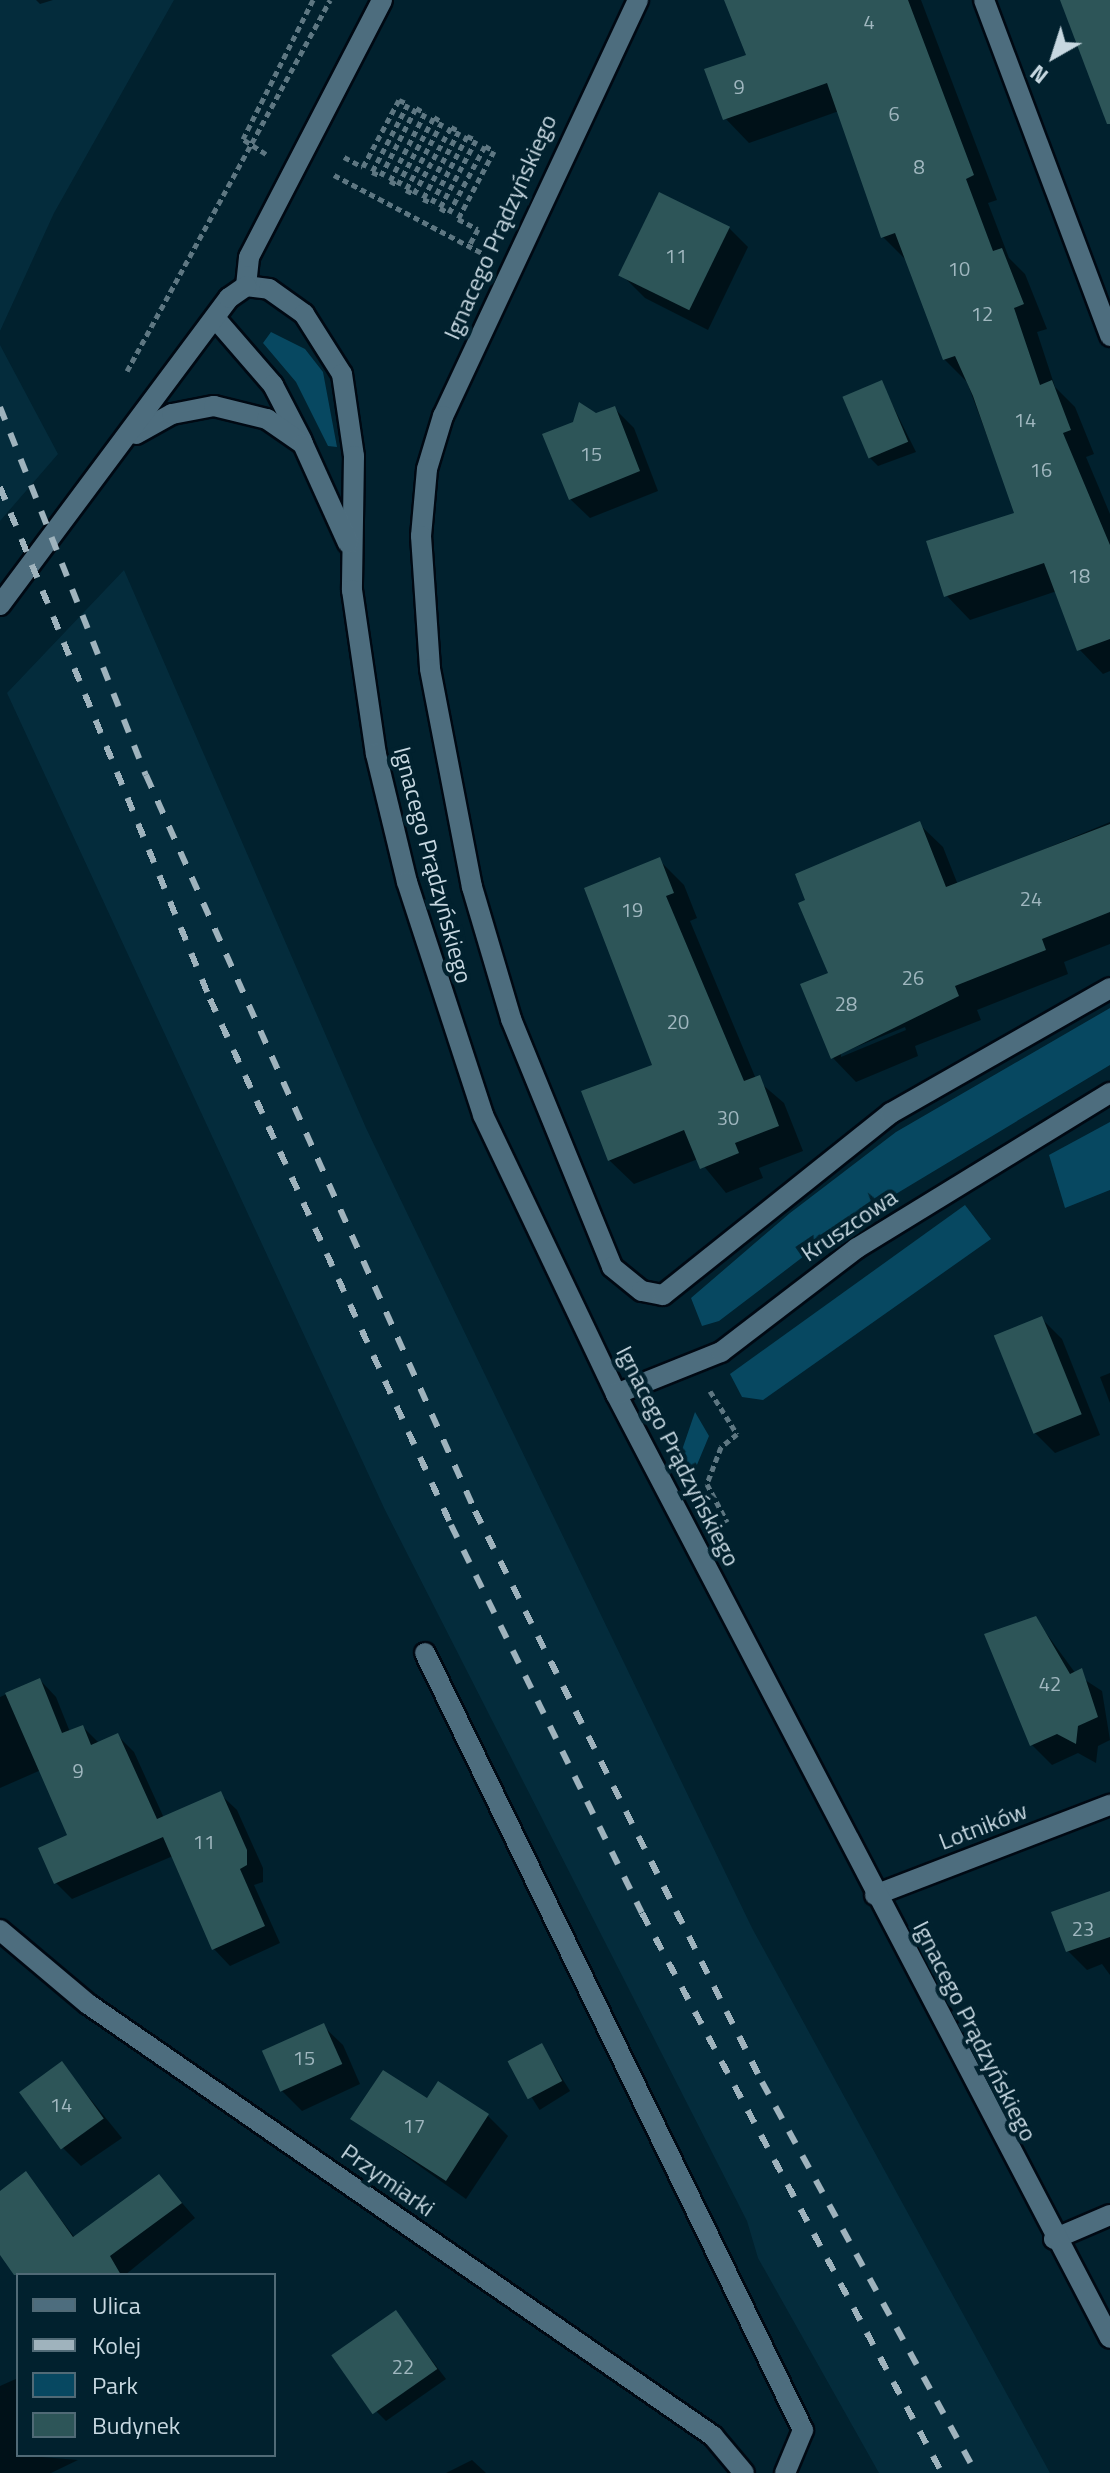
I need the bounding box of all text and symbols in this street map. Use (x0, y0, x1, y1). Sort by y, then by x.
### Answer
house number: 4 (863, 9, 875, 33)
north arrow (1014, 16, 1094, 96)
text: N (1022, 57, 1056, 93)
house number: 9 (733, 74, 745, 98)
house number: 6 (888, 101, 900, 125)
street label: Ignacego Prądzyńskiego (437, 110, 563, 344)
house number: 8 (913, 154, 925, 178)
house number: 11 (665, 243, 687, 267)
house number: 10 (948, 256, 970, 280)
house number: 12 (971, 301, 993, 325)
house number: 14 (1014, 407, 1036, 431)
house number: 15 (580, 441, 602, 465)
house number: 16 (1030, 457, 1052, 481)
house number: 18 (1068, 563, 1090, 587)
street label: Ignacego Prądzyńskiego (388, 744, 478, 986)
house number: 24 (1020, 886, 1042, 910)
house number: 19 (621, 897, 643, 921)
house number: 26 (902, 965, 924, 989)
house number: 28 (835, 991, 857, 1015)
house number: 20 (667, 1009, 689, 1033)
house number: 30 (717, 1105, 739, 1129)
street label: Kruszcowa (795, 1182, 903, 1268)
street label: Ignacego Prądzyńskiego (610, 1341, 746, 1571)
house number: 42 (1039, 1671, 1061, 1695)
house number: 9 (72, 1758, 84, 1782)
street label: Lotników (935, 1796, 1031, 1856)
house number: 11 (193, 1829, 215, 1853)
street label: Ignacego Prądzyńskiego (907, 1916, 1043, 2146)
house number: 23 (1072, 1916, 1094, 1940)
house number: 15 (293, 2045, 315, 2069)
house number: 14 (50, 2092, 72, 2116)
house number: 17 (403, 2113, 425, 2137)
street label: Przymiarki (336, 2137, 440, 2223)
legend (16, 2273, 276, 2457)
text: Ulica (92, 2287, 141, 2323)
text: Kolej (92, 2327, 141, 2363)
house number: 22 (392, 2354, 414, 2378)
text: Park (92, 2367, 138, 2403)
text: Budynek (92, 2407, 180, 2443)

